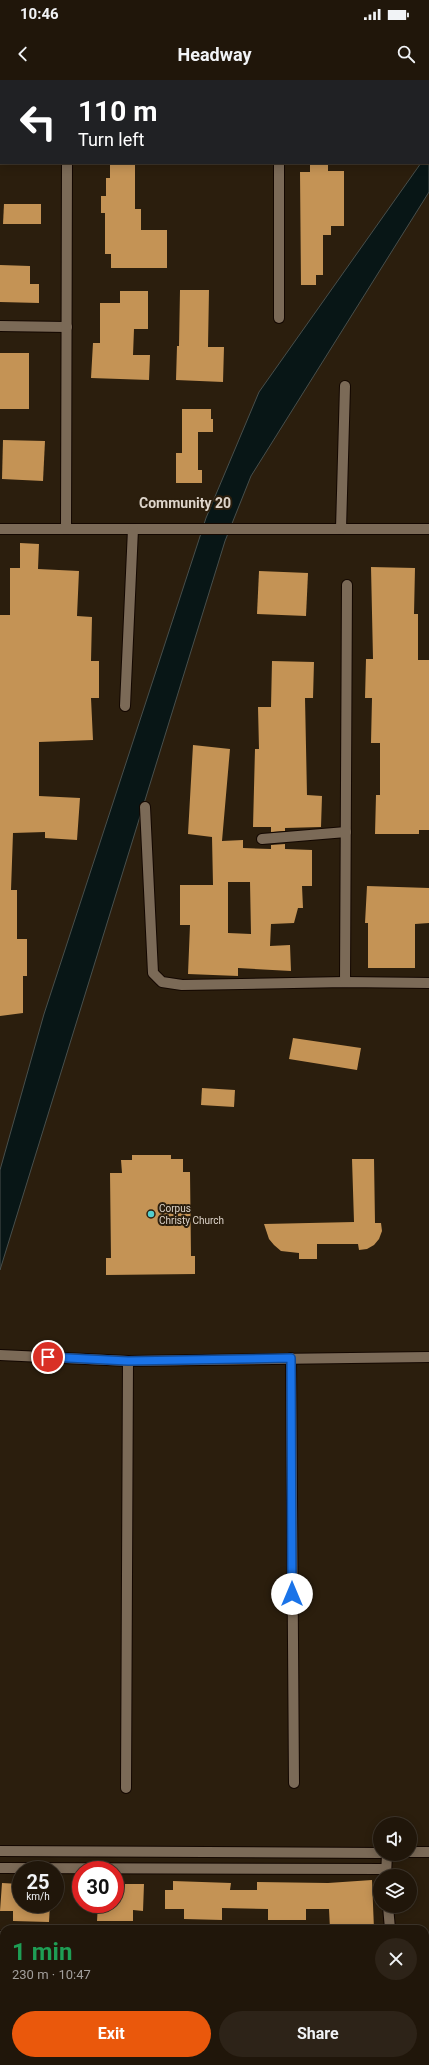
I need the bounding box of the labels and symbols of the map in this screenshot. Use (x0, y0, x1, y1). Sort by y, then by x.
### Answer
district label: Community 20 (139, 495, 231, 511)
place label: Corpus Christy Church (159, 1203, 224, 1226)
marker: Corpus Christy Church (146, 1209, 156, 1219)
pin (31, 1340, 65, 1374)
position arrow (271, 1573, 313, 1615)
speed limit sign: 30 (72, 1861, 124, 1913)

